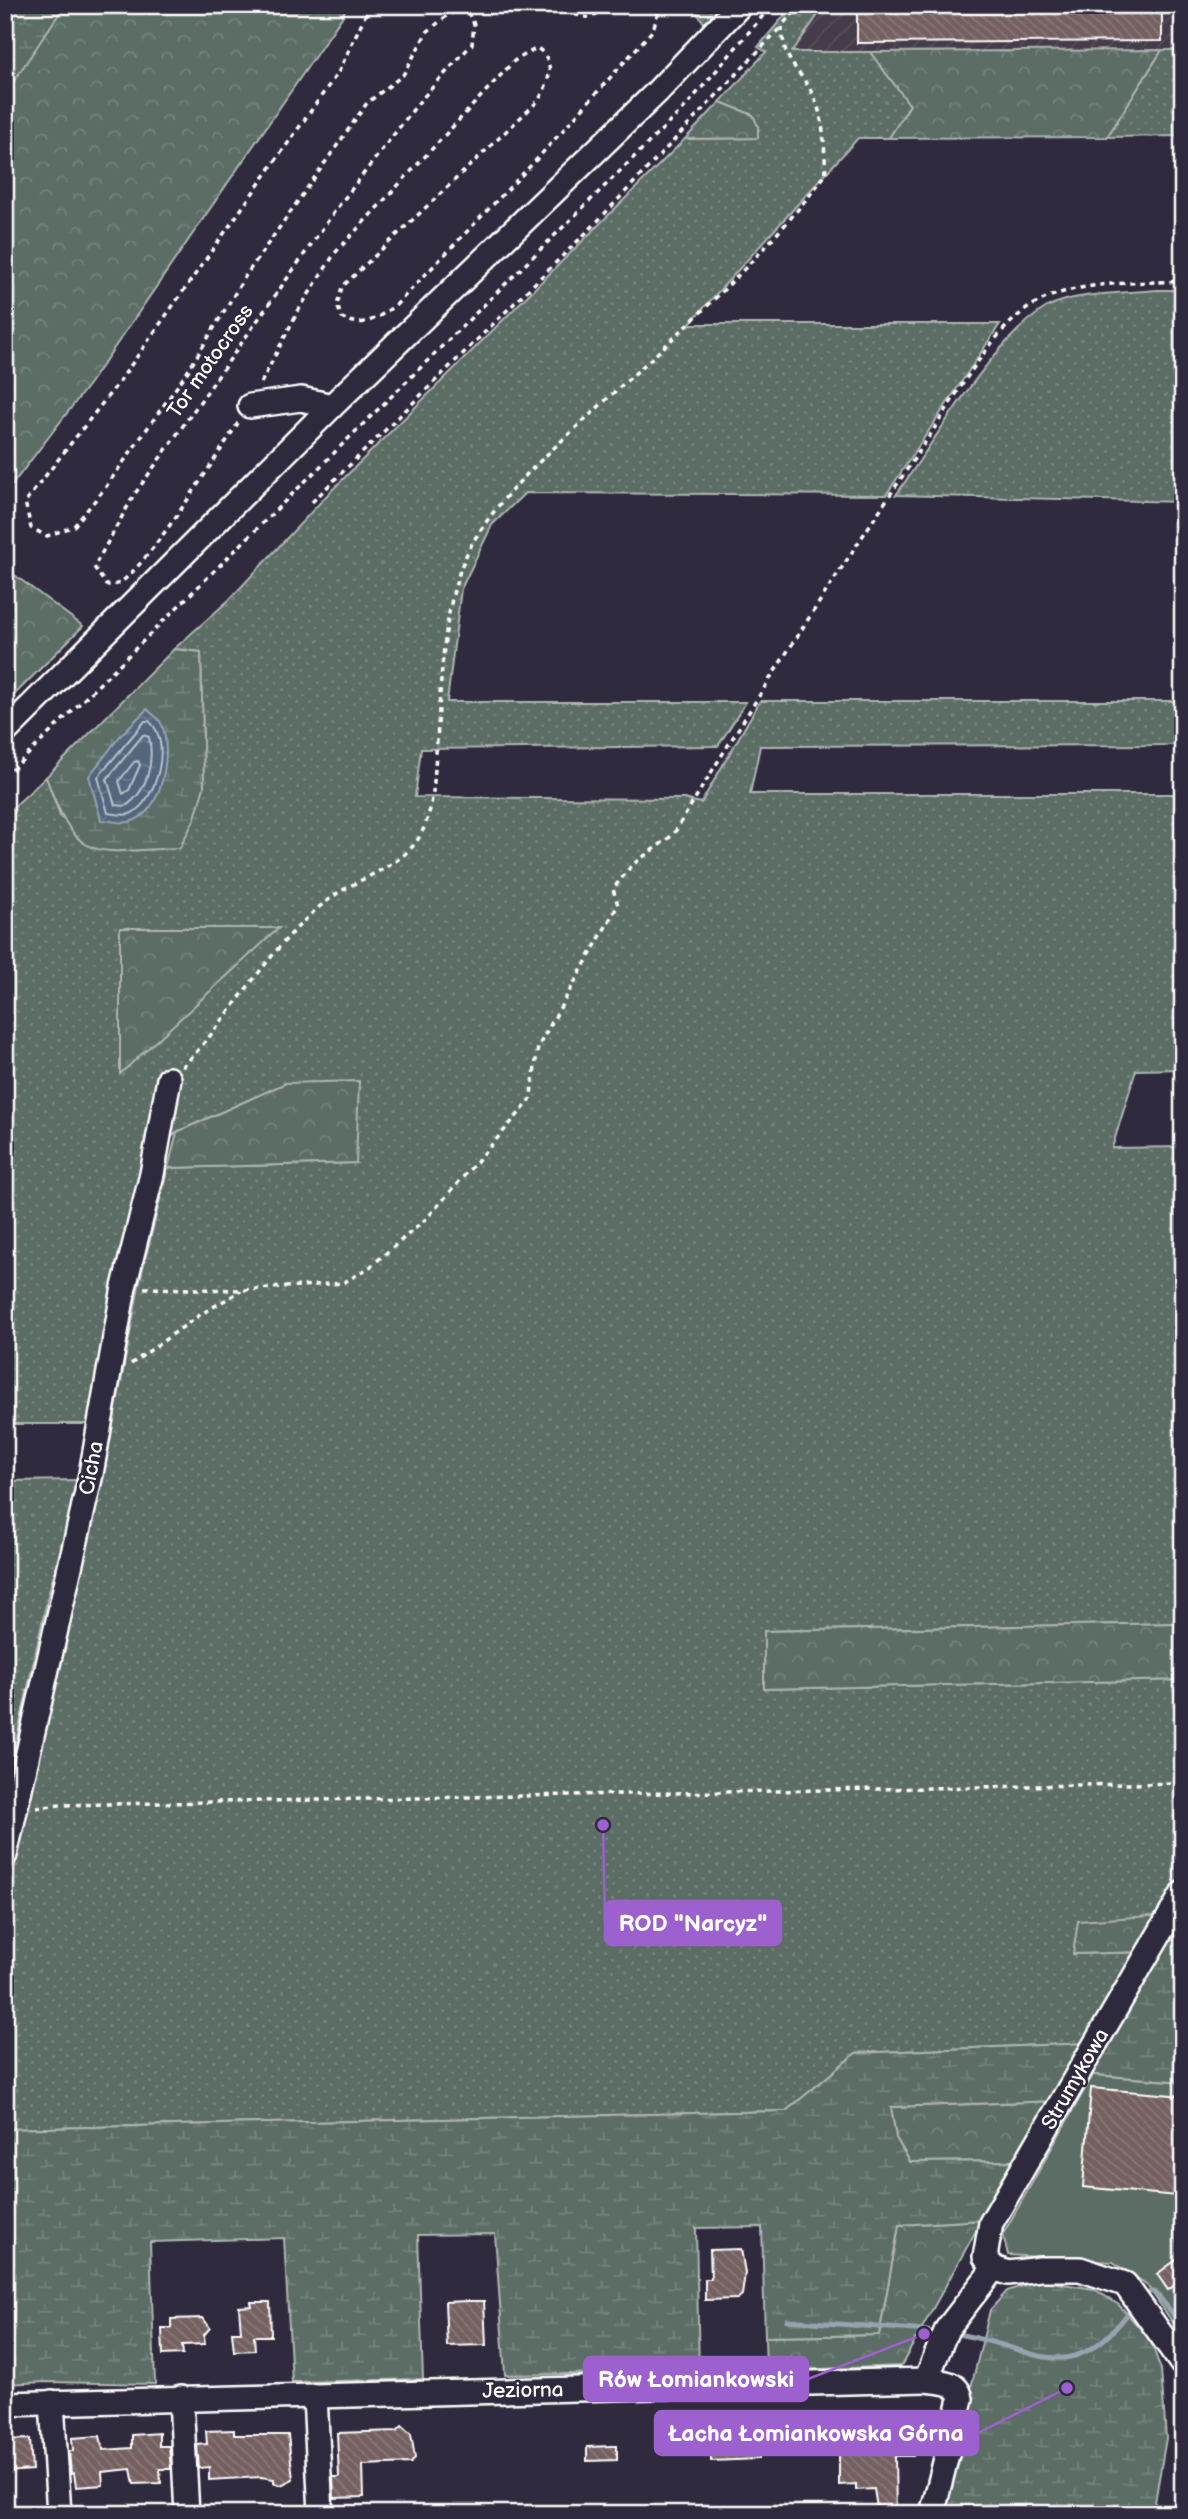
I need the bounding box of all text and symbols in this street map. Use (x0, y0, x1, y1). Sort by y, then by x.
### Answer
street label: Tor motocross (162, 299, 259, 423)
street label: Cicha (74, 1439, 109, 1497)
callout: ROD "Narcyz" (605, 1901, 781, 1945)
text: ROD "Narcyz" (619, 1910, 767, 1938)
street label: Strumykowa (1036, 2024, 1114, 2134)
callout: Rów Łomiankowski (584, 2357, 808, 2401)
text: Rów Łomiankowski (598, 2366, 794, 2394)
street label: Jeziorna (482, 2377, 564, 2404)
callout: Łacha Łomiankowska Górna (655, 2411, 978, 2455)
text: Łacha Łomiankowska Górna (667, 2420, 964, 2448)

